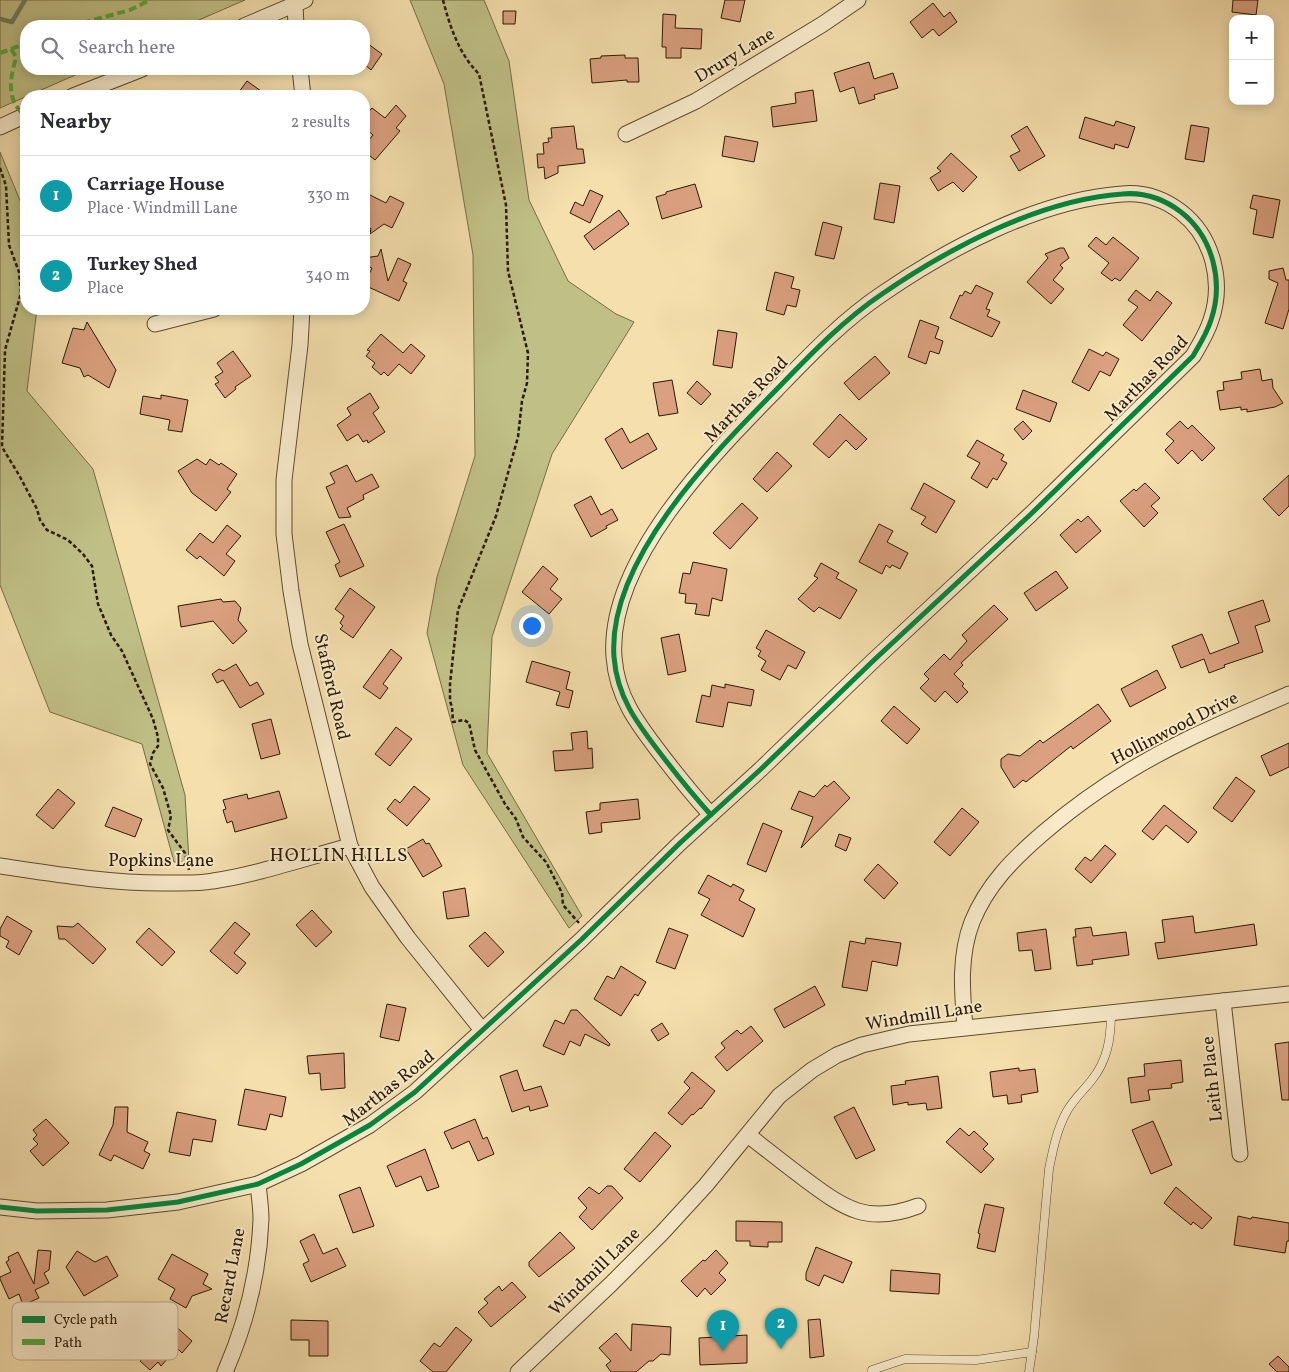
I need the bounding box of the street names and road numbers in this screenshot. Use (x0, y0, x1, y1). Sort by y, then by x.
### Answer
street label: Drury Lane (690, 22, 780, 90)
street label: Marthas Road (1099, 330, 1195, 428)
street label: Marthas Road (699, 351, 795, 449)
street label: Stafford Road (307, 631, 355, 743)
street label: Hollinwood Drive (1107, 686, 1243, 772)
street label: Popkins Lane (108, 849, 214, 874)
street label: Windmill Lane (864, 994, 984, 1038)
street label: Leith Place (1196, 1035, 1230, 1123)
street label: Marthas Road (337, 1045, 441, 1133)
street label: Windmill Lane (544, 1222, 646, 1322)
street label: Recard Lane (209, 1226, 253, 1326)

